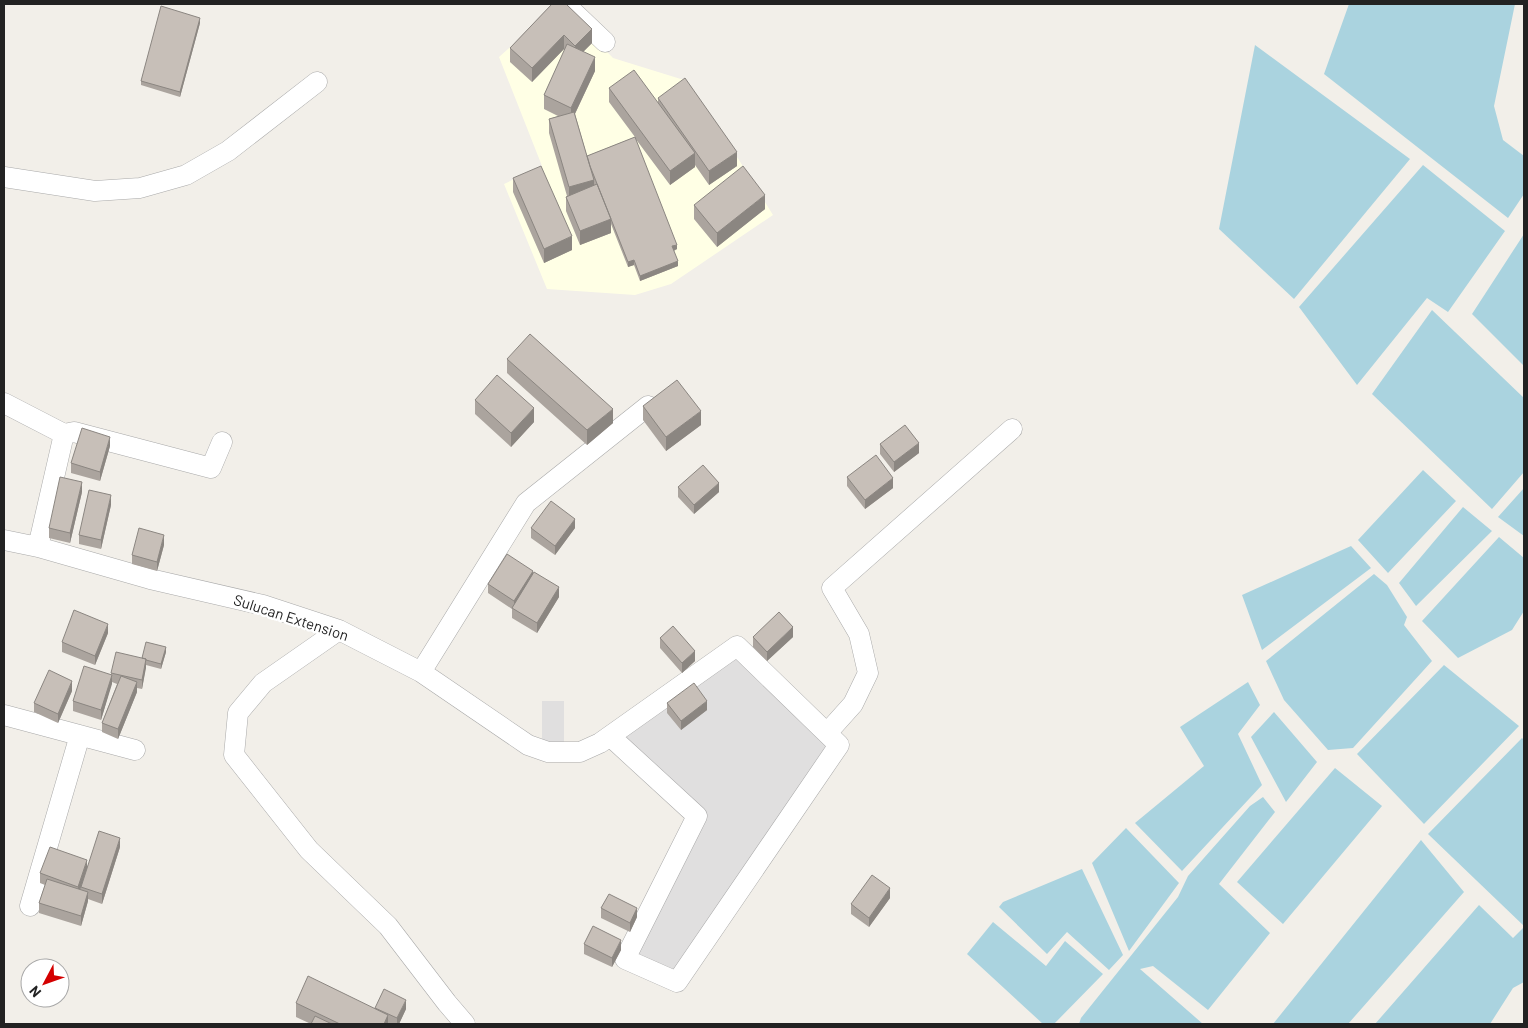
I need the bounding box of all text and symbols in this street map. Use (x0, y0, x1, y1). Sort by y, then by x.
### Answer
street label: Sulucan Extension (232, 590, 351, 644)
north arrow (20, 958, 70, 1008)
text: N (25, 983, 44, 1001)

